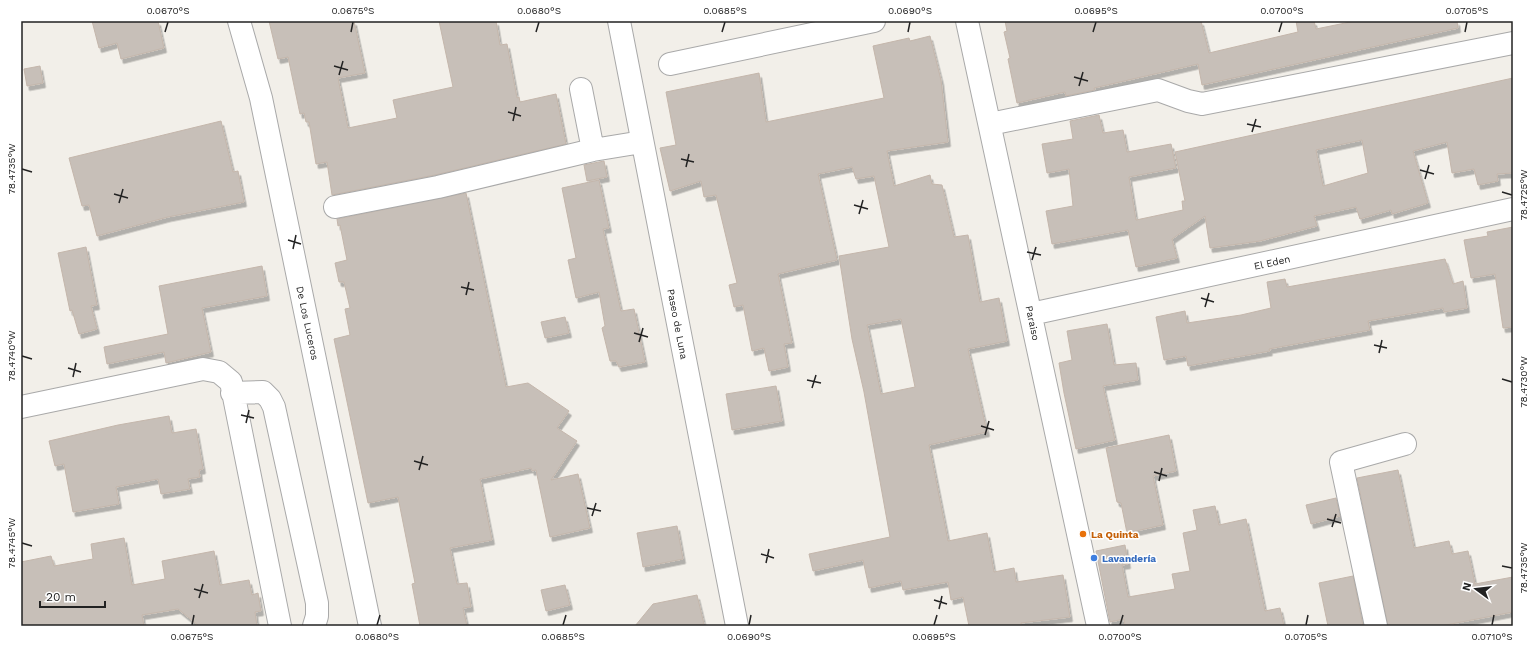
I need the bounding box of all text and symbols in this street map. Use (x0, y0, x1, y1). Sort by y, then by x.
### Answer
text: 0.0670°S (146, 5, 190, 16)
text: 0.0675°S (331, 5, 375, 16)
text: 0.0680°S (517, 5, 561, 16)
text: 0.0685°S (703, 5, 747, 16)
text: 0.0690°S (888, 5, 932, 16)
text: 0.0695°S (1074, 5, 1118, 16)
text: 0.0700°S (1260, 5, 1304, 16)
text: 0.0705°S (1446, 5, 1488, 16)
text: 78.4735°W (6, 143, 17, 195)
text: 78.4725°W (1518, 169, 1529, 221)
street label: El Eden (1253, 253, 1291, 272)
street label: De Los Luceros (294, 285, 321, 361)
street label: Paseo de Luna (665, 288, 690, 361)
street label: Paraiso (1023, 305, 1042, 342)
text: 78.4740°W (6, 330, 17, 382)
text: 78.4730°W (1518, 356, 1529, 408)
text: 78.4745°W (6, 517, 17, 568)
marker: La Quinta (1078, 529, 1088, 539)
place label: La Quinta (1091, 529, 1139, 540)
text: 78.4735°W (1518, 542, 1529, 594)
marker: Lavandería (1089, 553, 1099, 563)
place label: Lavandería (1102, 553, 1156, 564)
north arrow (1456, 569, 1496, 609)
text: N (1459, 581, 1474, 592)
scale bar (40, 583, 105, 609)
text: 20 m (46, 590, 76, 604)
text: 0.0675°S (170, 631, 214, 642)
text: 0.0680°S (355, 631, 399, 642)
text: 0.0685°S (541, 631, 585, 642)
text: 0.0690°S (727, 631, 771, 642)
text: 0.0695°S (912, 631, 956, 642)
text: 0.0700°S (1098, 631, 1142, 642)
text: 0.0705°S (1285, 631, 1327, 642)
text: 0.0710°S (1471, 631, 1513, 642)

